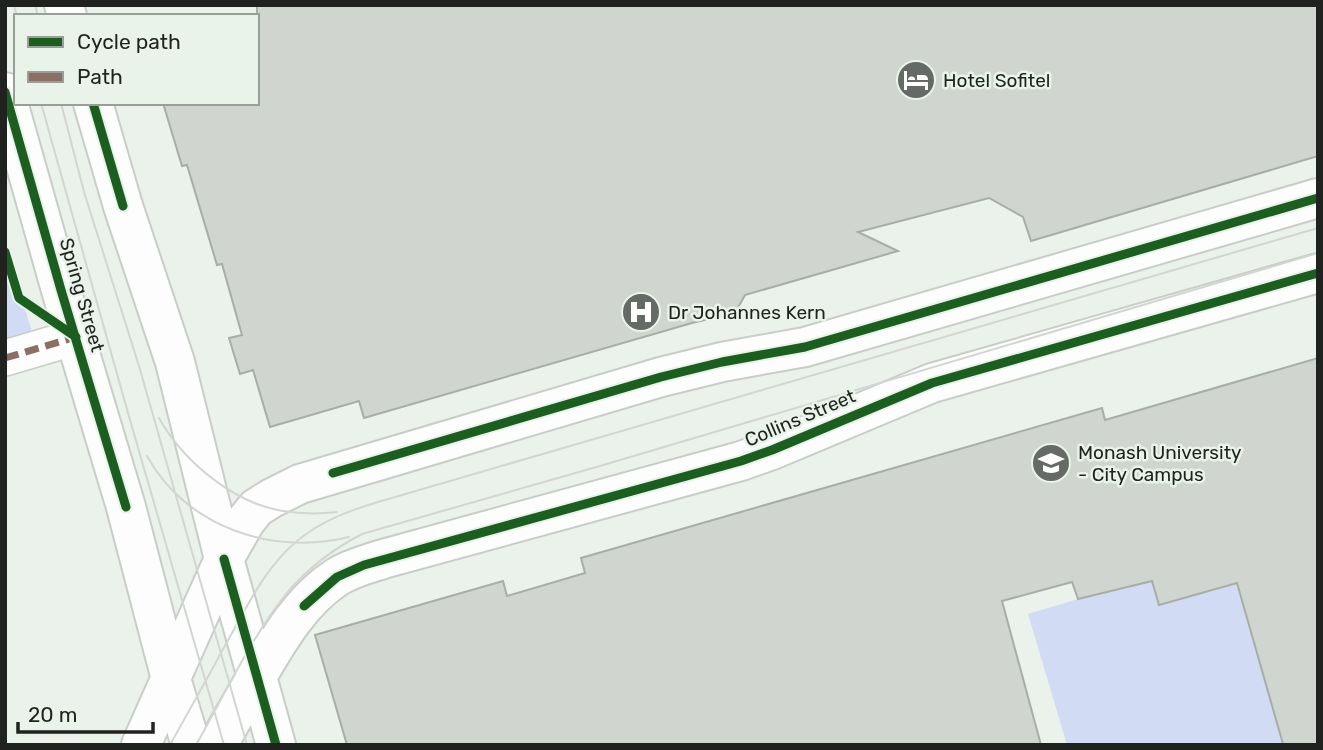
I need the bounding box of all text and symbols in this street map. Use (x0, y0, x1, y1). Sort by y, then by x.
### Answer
legend (14, 14, 259, 105)
text: Cycle path (77, 29, 181, 54)
hotel icon: Hotel Sofitel (895, 59, 937, 101)
text: Path (77, 64, 123, 89)
place label: Hotel Sofitel (943, 69, 1050, 92)
street label: Spring Street (55, 235, 109, 355)
hospital icon: Dr Johannes Kern (620, 291, 662, 333)
place label: Dr Johannes Kern (668, 301, 826, 324)
street label: Collins Street (741, 384, 859, 452)
place label: Monash University - City Campus (1078, 441, 1242, 486)
school or university icon: Monash University - City Campus (1030, 442, 1072, 484)
scale bar (18, 690, 152, 734)
text: 20 m (28, 702, 77, 727)

